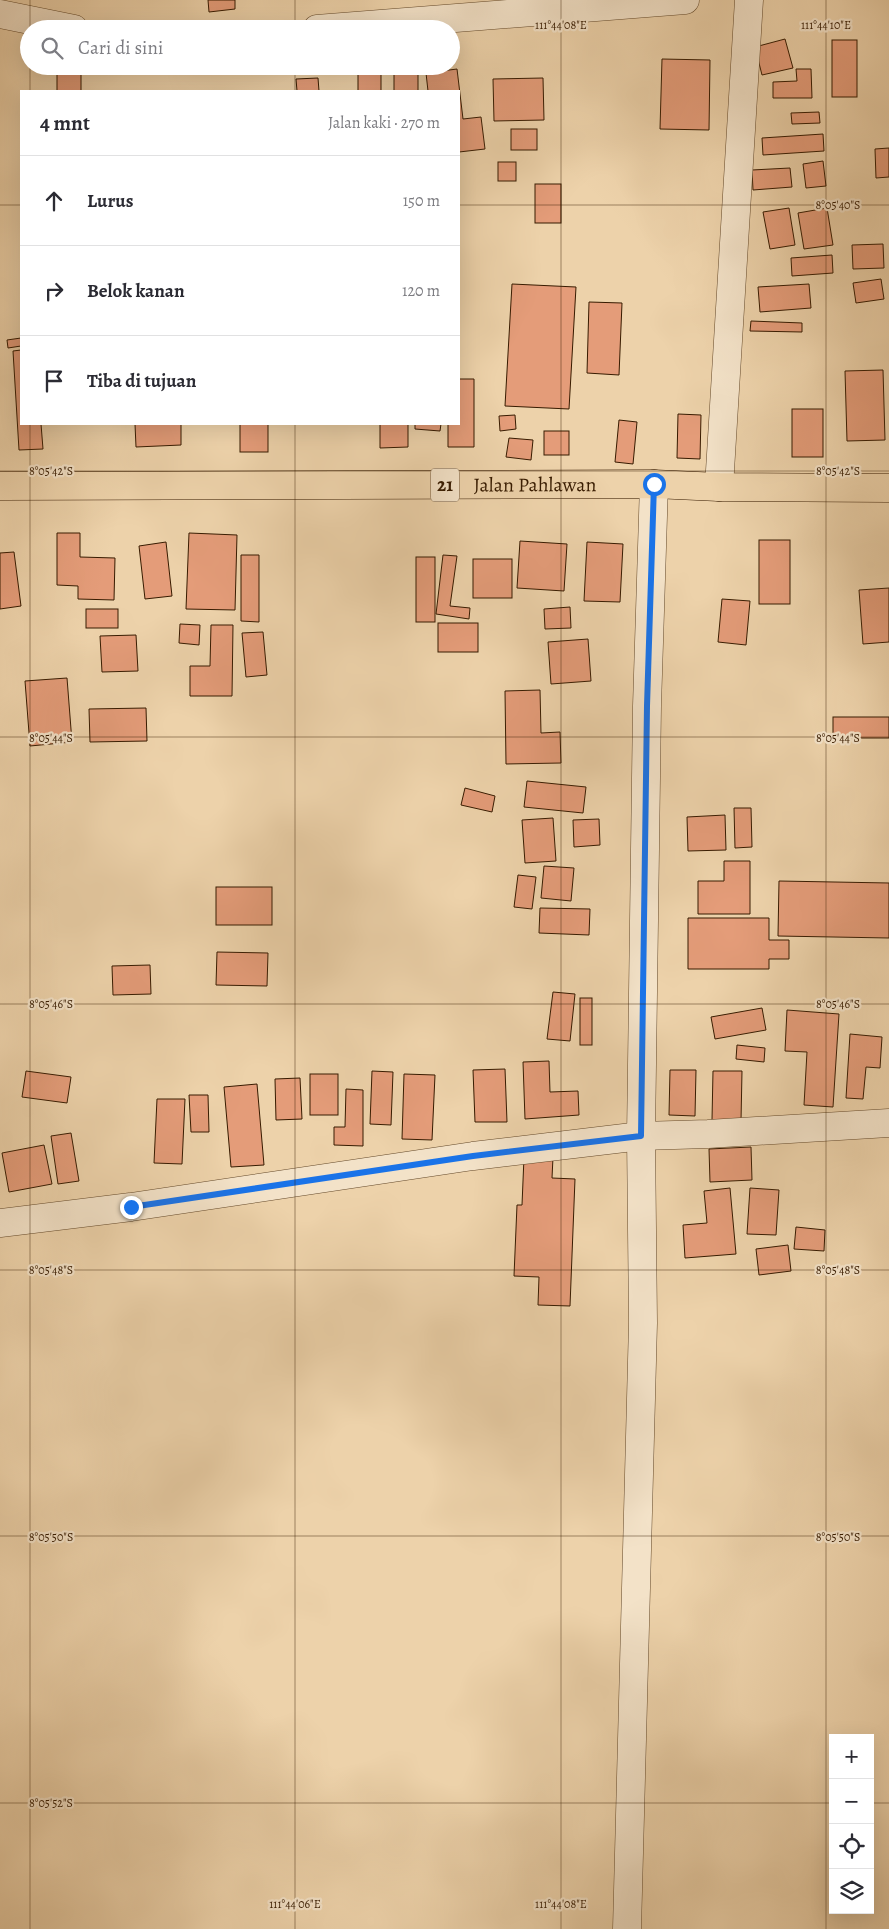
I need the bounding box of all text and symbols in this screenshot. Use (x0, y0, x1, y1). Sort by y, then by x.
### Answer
text: 111°44'08"E (535, 17, 587, 33)
text: 111°44'10"E (801, 17, 851, 33)
search box (20, 20, 460, 75)
icon: search (38, 34, 66, 62)
text: Cari di sini (78, 35, 163, 61)
text: 4 mnt (40, 109, 90, 137)
text: Jalan kaki · 270 m (328, 112, 440, 134)
icon: ahead (40, 187, 68, 215)
text: Lurus (87, 188, 133, 214)
text: 150 m (403, 190, 440, 212)
text: 8°05'40"S (816, 197, 860, 213)
icon: right (40, 277, 68, 305)
text: Belok kanan (87, 278, 185, 304)
text: 120 m (402, 280, 440, 302)
icon: arrive (40, 367, 68, 395)
text: Tiba di tujuan (87, 368, 196, 394)
text: 8°05'42"S (29, 463, 73, 479)
text: 8°05'42"S (816, 463, 860, 479)
road number: 21 (431, 468, 459, 502)
street label: Jalan Pahlawan (473, 471, 597, 498)
route start (643, 473, 666, 496)
text: 8°05'44"S (29, 730, 73, 746)
text: 8°05'44"S (816, 730, 860, 746)
text: 8°05'46"S (29, 996, 73, 1012)
text: 8°05'46"S (816, 996, 860, 1012)
route end (120, 1196, 143, 1219)
text: 8°05'48"S (29, 1262, 73, 1278)
text: 8°05'48"S (816, 1262, 860, 1278)
text: 8°05'50"S (29, 1529, 73, 1545)
text: 8°05'50"S (816, 1529, 860, 1545)
map controls (829, 1734, 874, 1914)
button: + (829, 1734, 874, 1779)
button: − (829, 1779, 874, 1824)
text: 8°05'52"S (29, 1795, 73, 1811)
button: locate (829, 1824, 874, 1869)
button: layers (829, 1869, 874, 1914)
text: 111°44'06"E (269, 1896, 321, 1912)
text: 111°44'08"E (535, 1896, 587, 1912)

